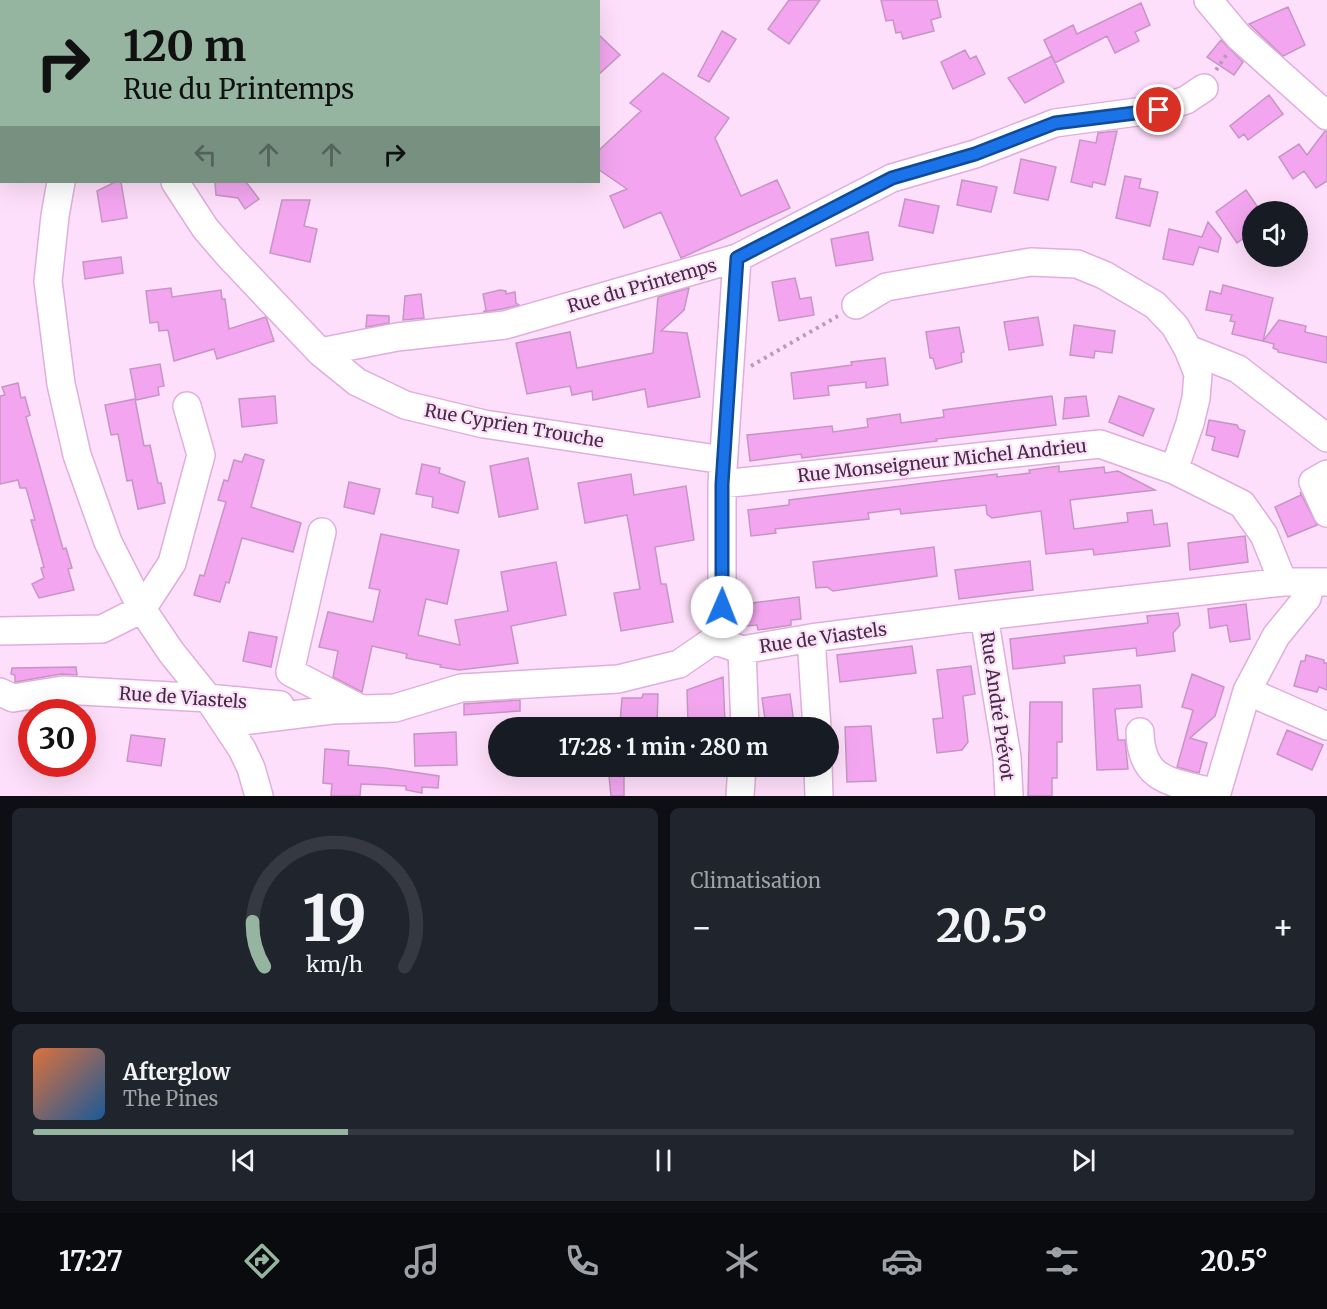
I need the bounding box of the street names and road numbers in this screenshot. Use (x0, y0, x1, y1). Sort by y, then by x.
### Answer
street label: Rue du Printemps (565, 253, 719, 318)
street label: Rue Cyprien Trouche (423, 398, 606, 453)
street label: Rue Monseigneur Michel Andrieu (796, 434, 1088, 487)
street label: Rue de Viastels (758, 617, 888, 658)
street label: Rue André Prévot (976, 630, 1019, 782)
street label: Rue de Viastels (118, 682, 248, 713)

